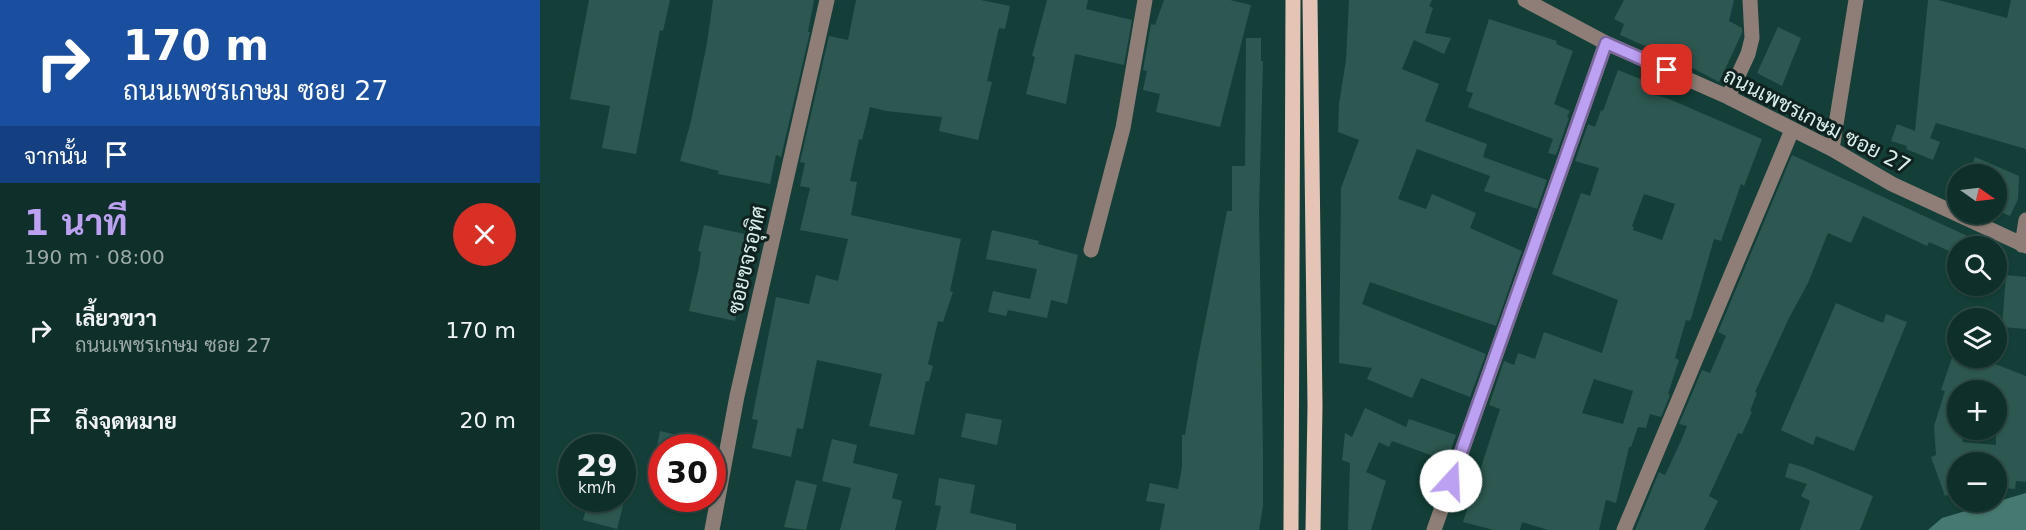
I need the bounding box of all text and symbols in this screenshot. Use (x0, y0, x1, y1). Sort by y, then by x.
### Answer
text: 170 m (123, 21, 269, 70)
icon: right (24, 24, 102, 102)
pin (1641, 44, 1692, 95)
icon: arrive (1650, 53, 1683, 86)
street label: ถนนเพชรเกษม ซอย 27 (1720, 63, 1914, 179)
text: ถนนเพชรเกษม ซอย 27 (123, 75, 389, 106)
icon: arrive (100, 138, 133, 171)
text: จากนั้น (24, 144, 88, 169)
north arrow (1947, 164, 2007, 224)
map controls (1947, 164, 2007, 512)
text: 1 นาที (24, 202, 128, 243)
button: close (453, 203, 516, 266)
street label: ซอยขจรอุทิศ (723, 204, 773, 317)
button: search (1947, 236, 2007, 296)
text: 190 m · 08:00 (24, 245, 165, 269)
text: เลี้ยวขวา (75, 306, 157, 331)
button: layers (1947, 308, 2007, 368)
icon: right (24, 314, 57, 347)
text: 170 m (446, 318, 516, 343)
text: ถนนเพชรเกษม ซอย 27 (75, 333, 272, 357)
button: + (1947, 380, 2007, 440)
icon: arrive (24, 404, 57, 437)
text: 20 m (460, 408, 516, 433)
text: ถึงจุดหมาย (75, 409, 177, 434)
speed limit sign: 30 (648, 434, 726, 512)
text: 29 (576, 448, 618, 483)
position arrow (1419, 449, 1483, 513)
button: − (1947, 452, 2007, 512)
text: km/h (578, 479, 616, 497)

